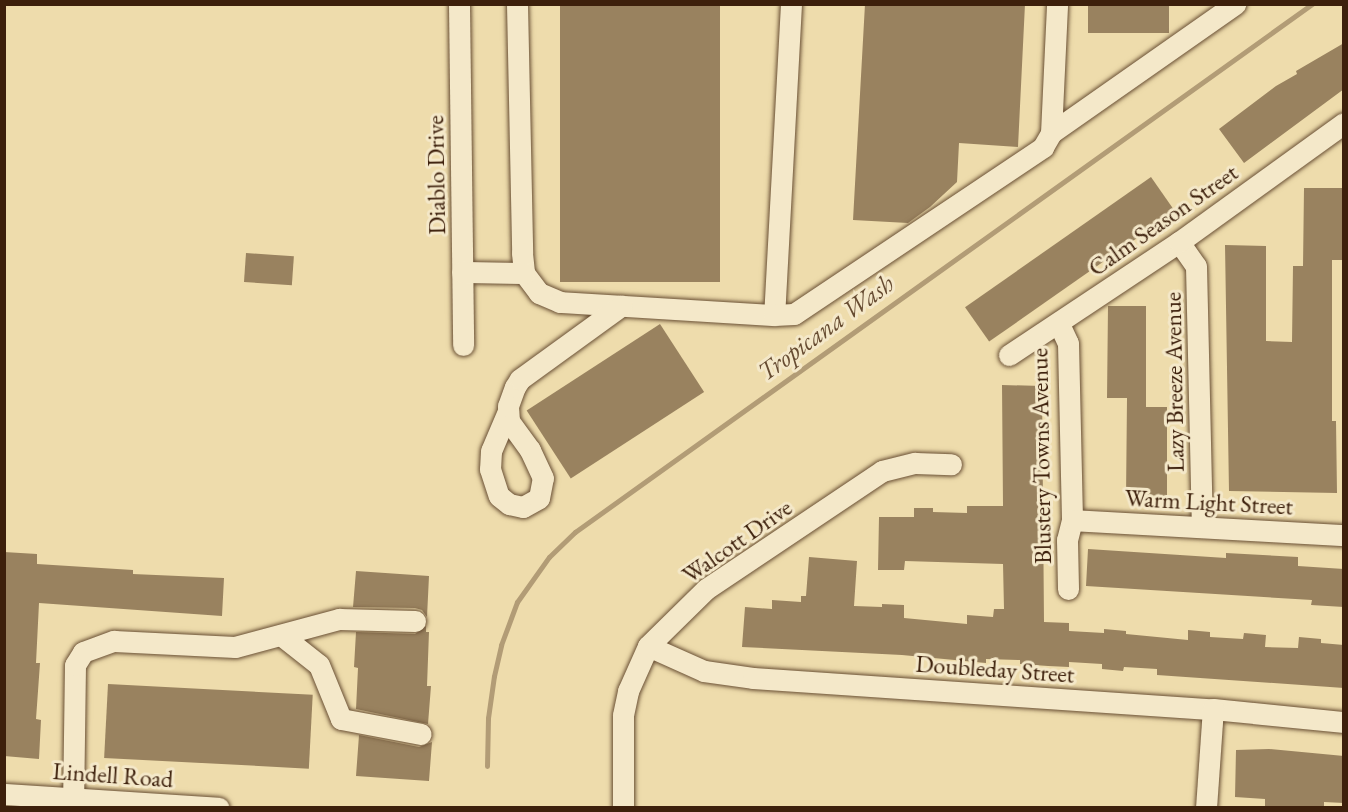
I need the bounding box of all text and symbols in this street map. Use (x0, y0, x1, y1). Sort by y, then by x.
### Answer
street label: Diablo Drive (421, 115, 451, 235)
street label: Calm Season Street (1083, 158, 1243, 282)
water label: Tropicana Wash (752, 268, 900, 388)
street label: Lazy Breeze Avenue (1158, 292, 1190, 472)
street label: Blustery Towns Avenue (1025, 348, 1057, 564)
street label: Warm Light Street (1124, 483, 1294, 521)
street label: Walcott Drive (677, 493, 797, 589)
street label: Doubleday Street (915, 649, 1075, 689)
street label: Lindell Road (52, 756, 174, 794)

